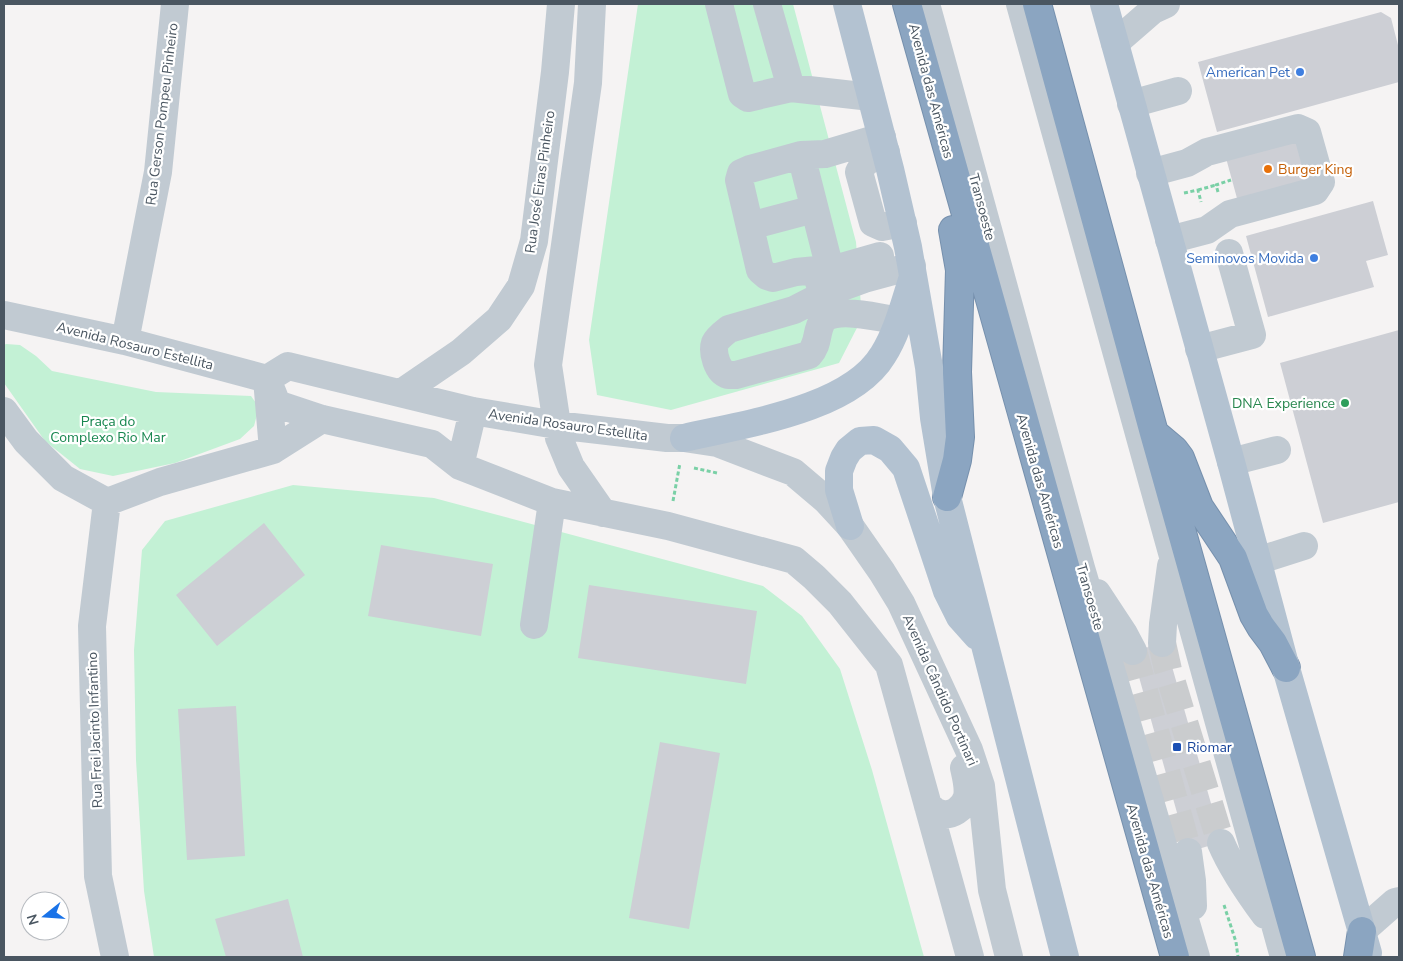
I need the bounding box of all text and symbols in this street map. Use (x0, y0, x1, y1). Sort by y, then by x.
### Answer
street label: Rua Gerson Pompeu Pinheiro (141, 21, 183, 206)
street label: Avenida das Américas (904, 21, 958, 161)
place label: American Pet (1206, 63, 1290, 82)
marker: American Pet (1294, 66, 1306, 78)
street label: Rua José Eiras Pinheiro (521, 109, 559, 255)
place label: Burger King (1278, 160, 1353, 179)
marker: Burger King (1262, 163, 1274, 175)
street label: Transoeste (964, 171, 1000, 243)
place label: Seminovos Movida (1186, 249, 1304, 268)
marker: Seminovos Movida (1308, 252, 1320, 264)
street label: Avenida Rosauro Estellita (55, 317, 215, 375)
place label: DNA Experience (1232, 394, 1335, 413)
marker: DNA Experience (1339, 397, 1351, 409)
street label: Avenida Rosauro Estellita (487, 404, 649, 446)
street label: Avenida das Américas (1012, 411, 1068, 551)
park label: Praça do Complexo Rio Mar (50, 412, 166, 447)
street label: Transoeste (1071, 561, 1109, 633)
street label: Avenida Cândido Portinari (898, 611, 982, 769)
street label: Rua Frei Jacinto Infantino (83, 651, 107, 808)
place label: Riomar (1187, 738, 1232, 757)
marker: Riomar (1171, 741, 1183, 753)
street label: Avenida das Américas (1122, 801, 1178, 941)
north arrow (20, 891, 70, 941)
text: N (22, 912, 44, 927)

